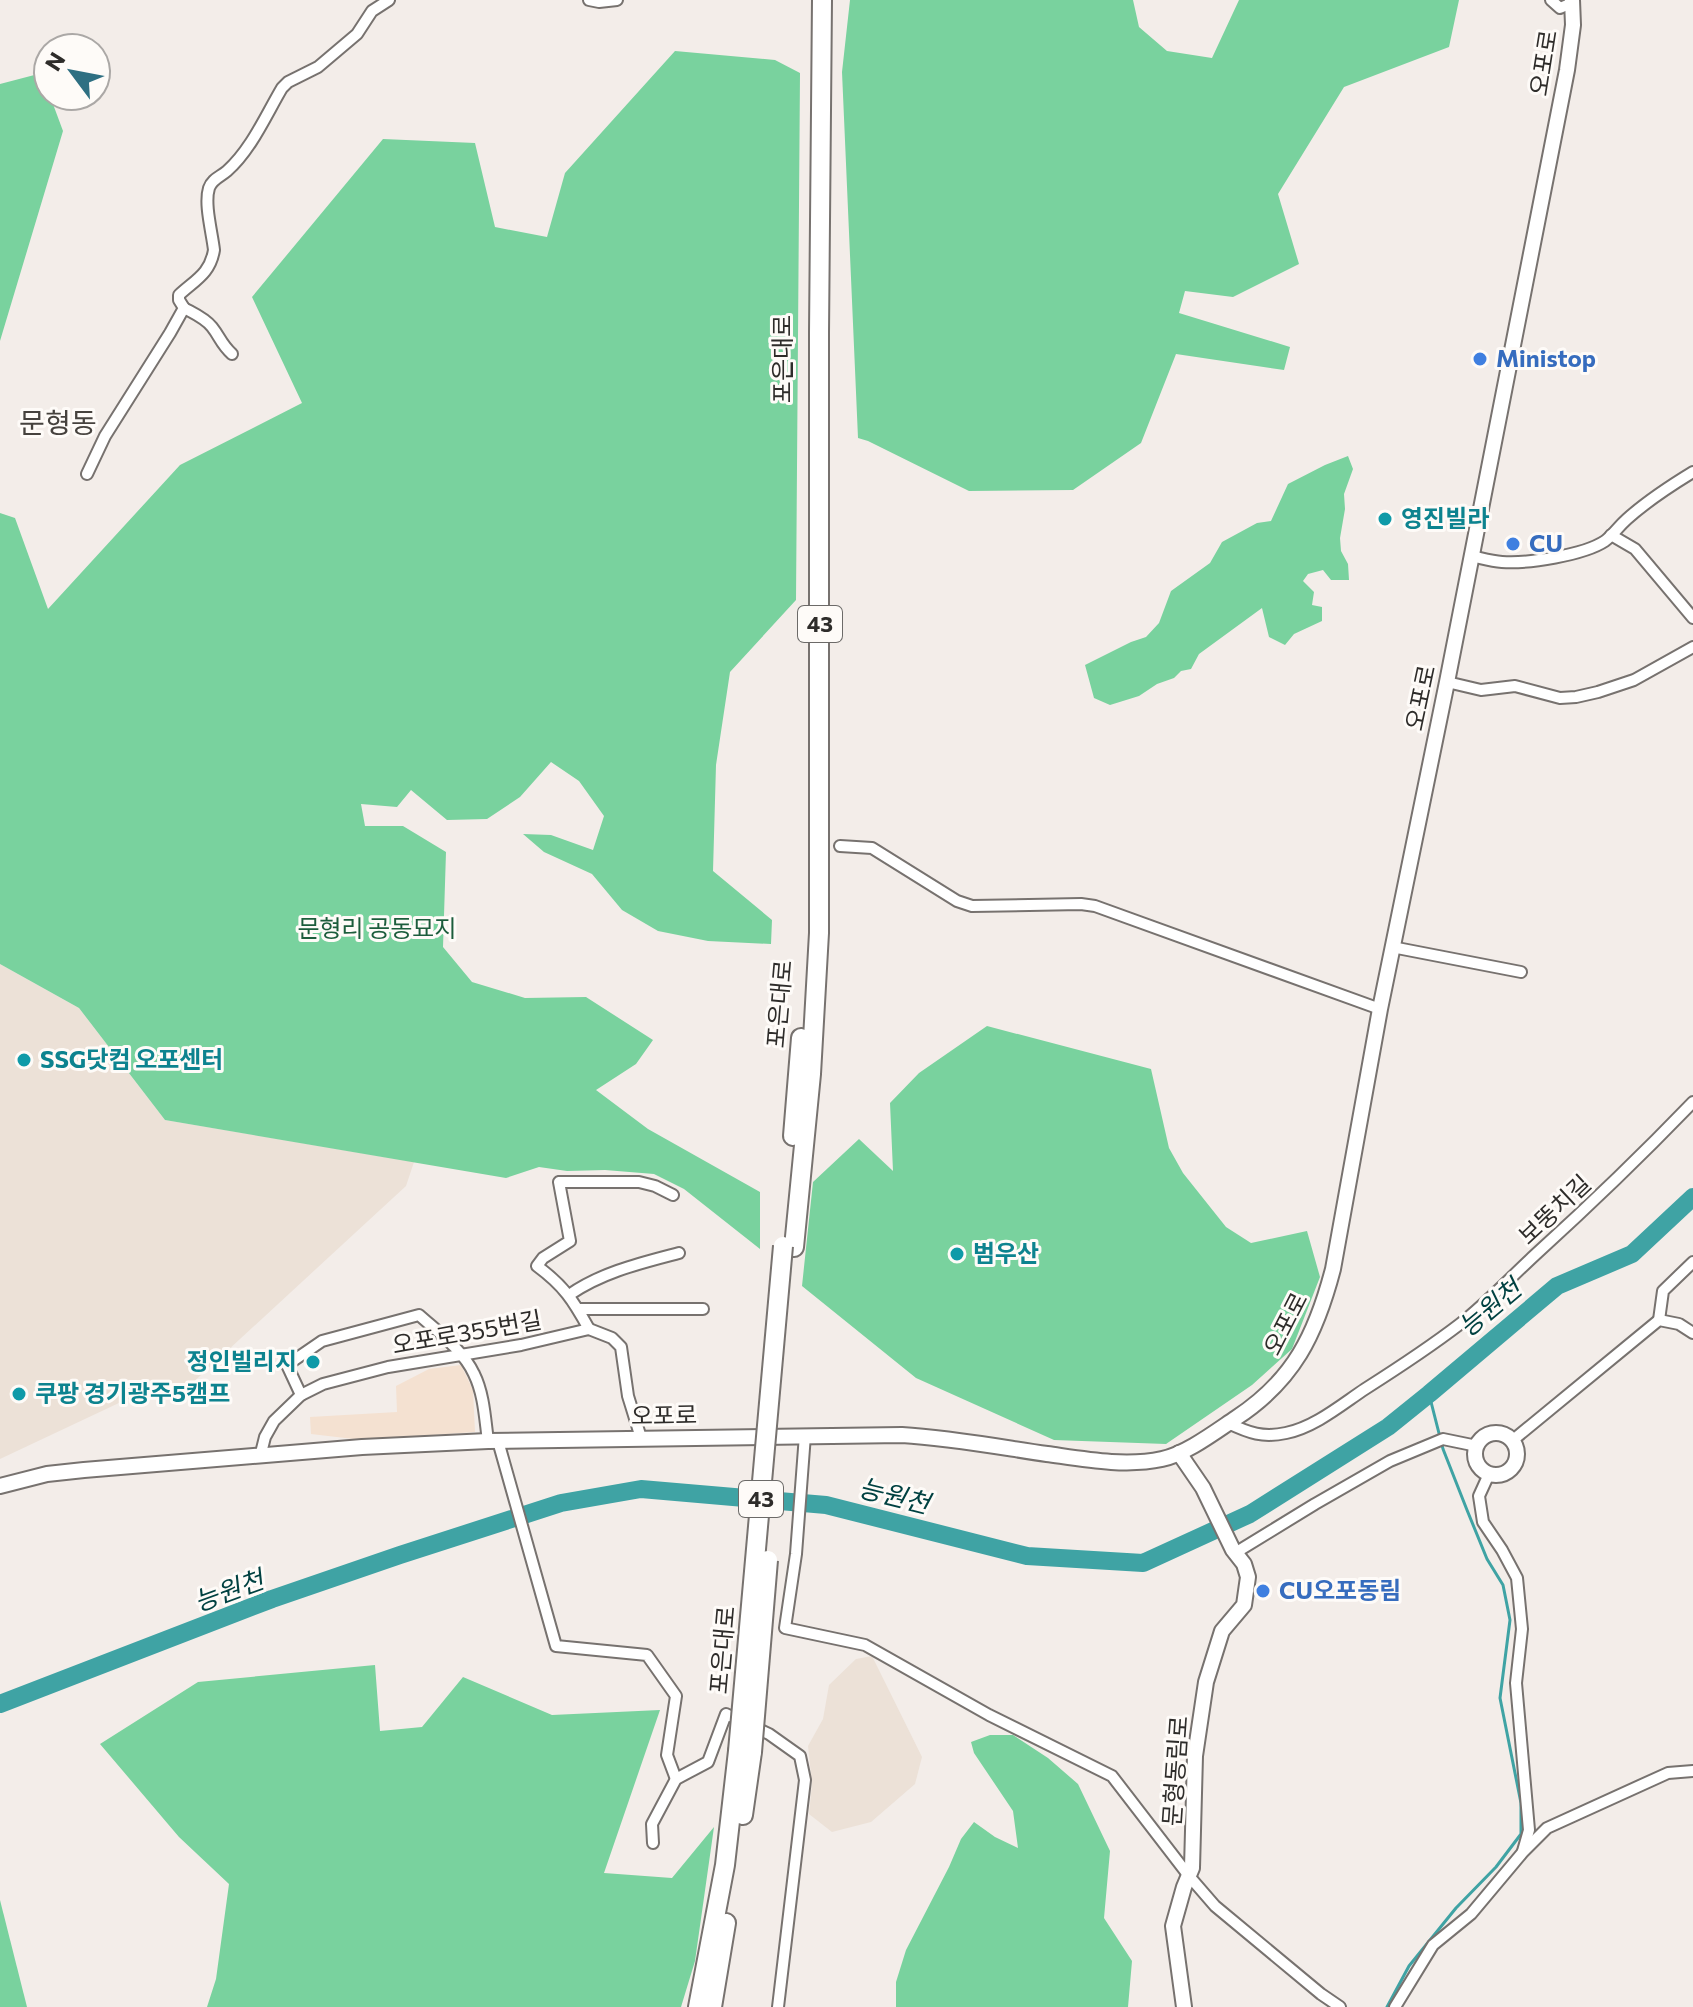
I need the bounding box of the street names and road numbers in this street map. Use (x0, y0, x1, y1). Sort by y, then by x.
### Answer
street label: 오포로 (1523, 28, 1562, 98)
street label: 포은대로 (767, 315, 796, 403)
road number: 43 (798, 606, 842, 642)
street label: 오포로 (1398, 662, 1441, 733)
street label: 포은대로 (760, 959, 797, 1049)
street label: 보뚱치길 (1512, 1168, 1596, 1250)
street label: 오포로 (1257, 1287, 1313, 1359)
street label: 오포로355번길 (390, 1304, 544, 1359)
street label: 오포로 (631, 1399, 697, 1430)
road number: 43 (739, 1481, 783, 1517)
street label: 포은대로 (703, 1605, 740, 1695)
street label: 문형동림로 (1156, 1715, 1193, 1827)

